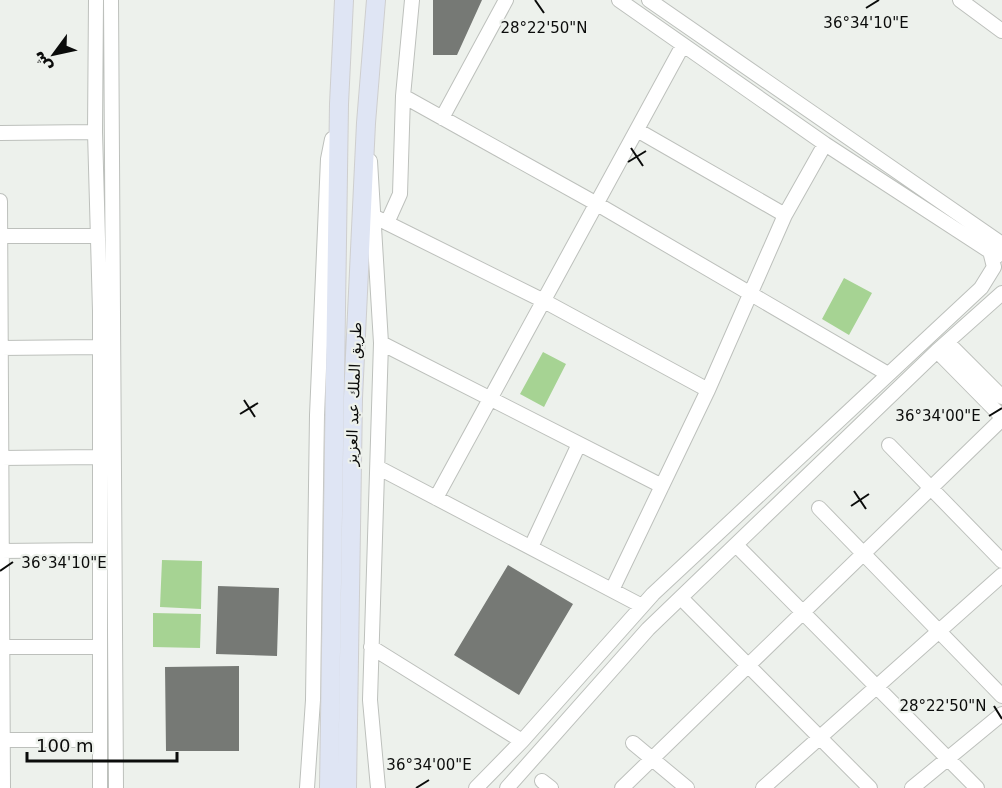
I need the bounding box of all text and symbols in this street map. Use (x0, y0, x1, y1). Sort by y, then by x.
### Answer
text: 36°34'10"E (823, 14, 909, 32)
text: 28°22'50"N (500, 19, 588, 37)
north arrow (24, 24, 84, 84)
text: ش (28, 47, 56, 76)
street label: طريق الملك عبد العزيز (342, 322, 366, 467)
text: 36°34'00"E (895, 407, 981, 425)
text: 36°34'10"E (21, 554, 107, 572)
text: 28°22'50"N (899, 697, 987, 715)
scale bar (27, 725, 177, 763)
text: 100 m (36, 735, 94, 756)
text: 36°34'00"E (386, 756, 472, 774)

